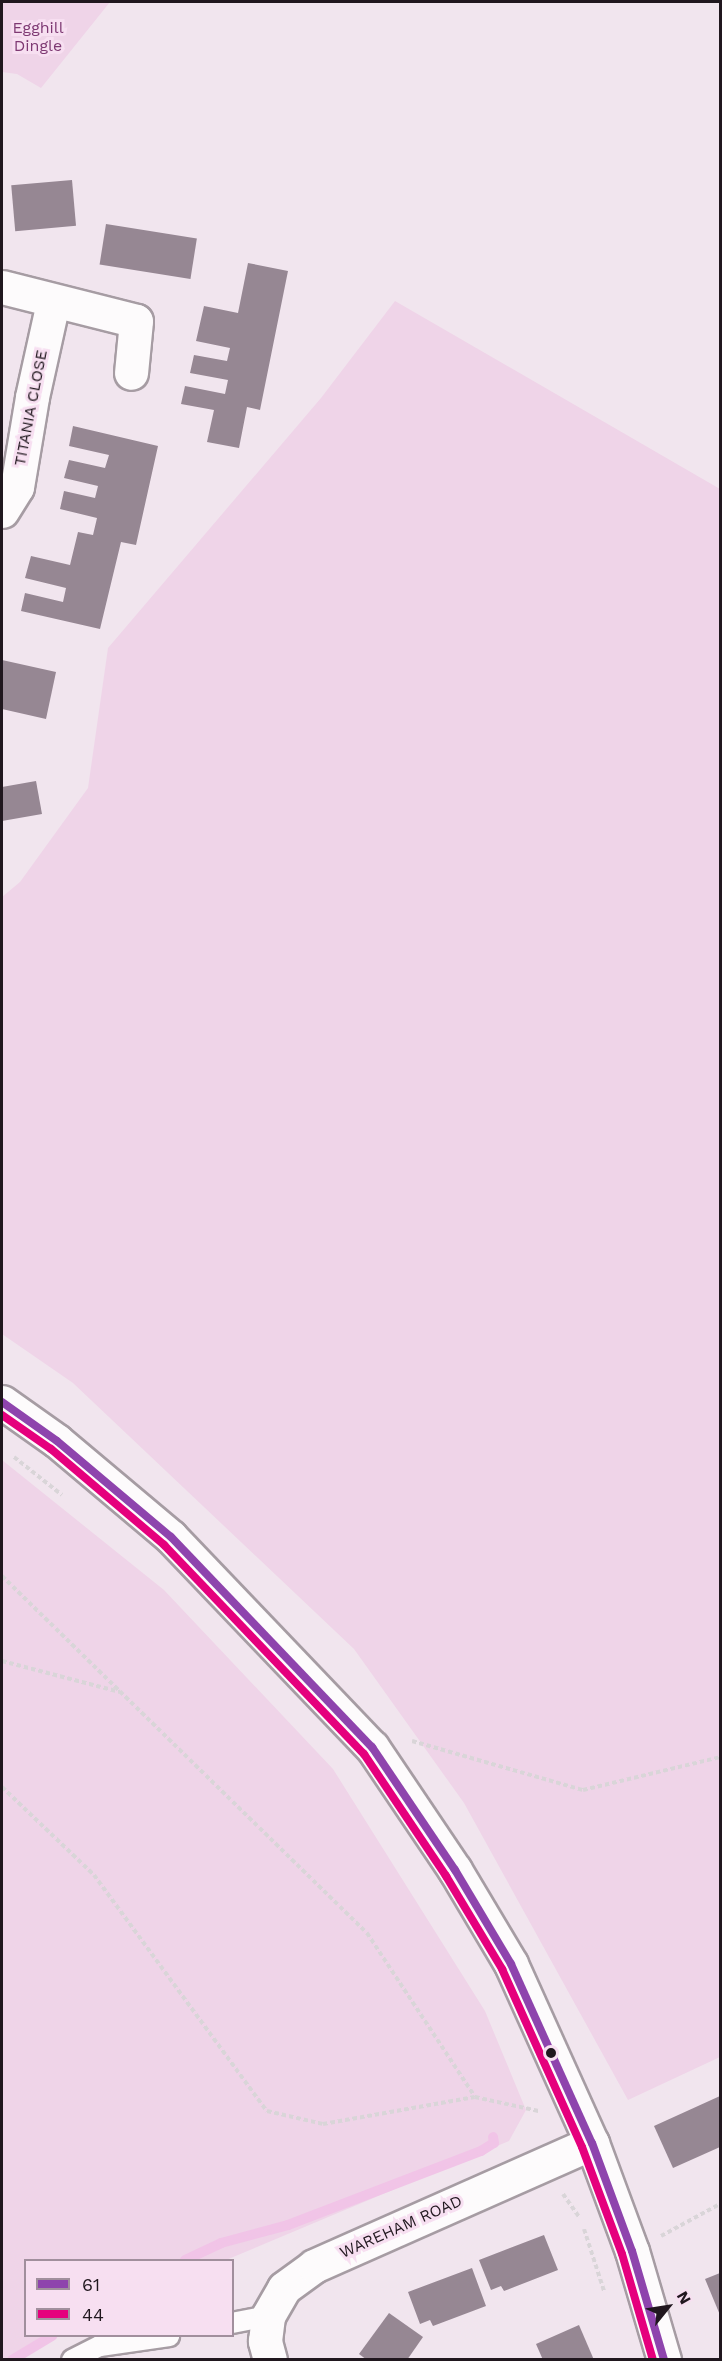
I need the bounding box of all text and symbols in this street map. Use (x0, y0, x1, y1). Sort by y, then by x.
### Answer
park label: Egghill Dingle (12, 18, 64, 56)
street label: TITANIA CLOSE (10, 348, 52, 468)
unlabelled marker (545, 2047, 557, 2059)
street label: WAREHAM ROAD (337, 2191, 465, 2263)
legend (24, 2259, 234, 2337)
text: 61 (82, 2274, 100, 2295)
north arrow (638, 2277, 698, 2337)
text: N (673, 2288, 695, 2308)
text: 44 (82, 2304, 104, 2325)

